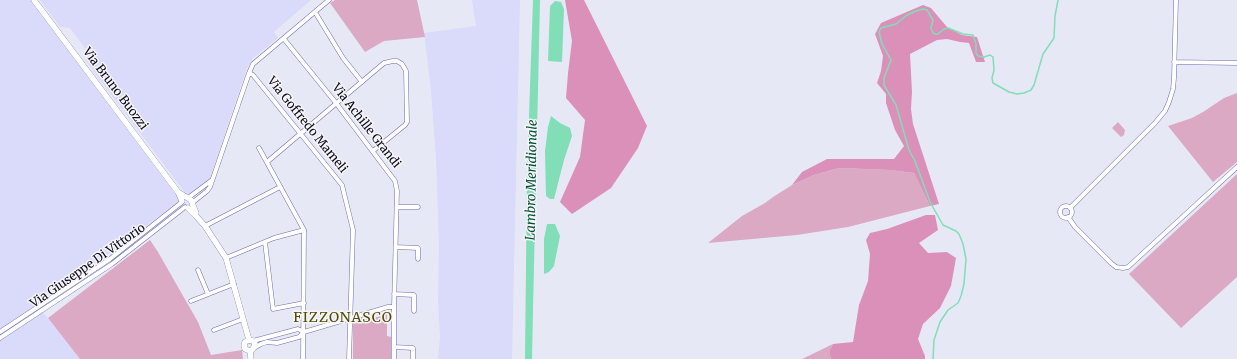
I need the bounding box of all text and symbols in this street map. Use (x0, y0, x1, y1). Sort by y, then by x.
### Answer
street label: Via Bruno Buozzi (79, 45, 151, 133)
street label: Via Goffredo Mameli (264, 74, 350, 176)
street label: Via Achille Grandi (329, 81, 403, 171)
water label: Lambro Meridionale (523, 119, 541, 241)
street label: Via Giuseppe Di Vittorio (28, 221, 148, 311)
district label: FIZZONASCO (293, 310, 393, 326)

